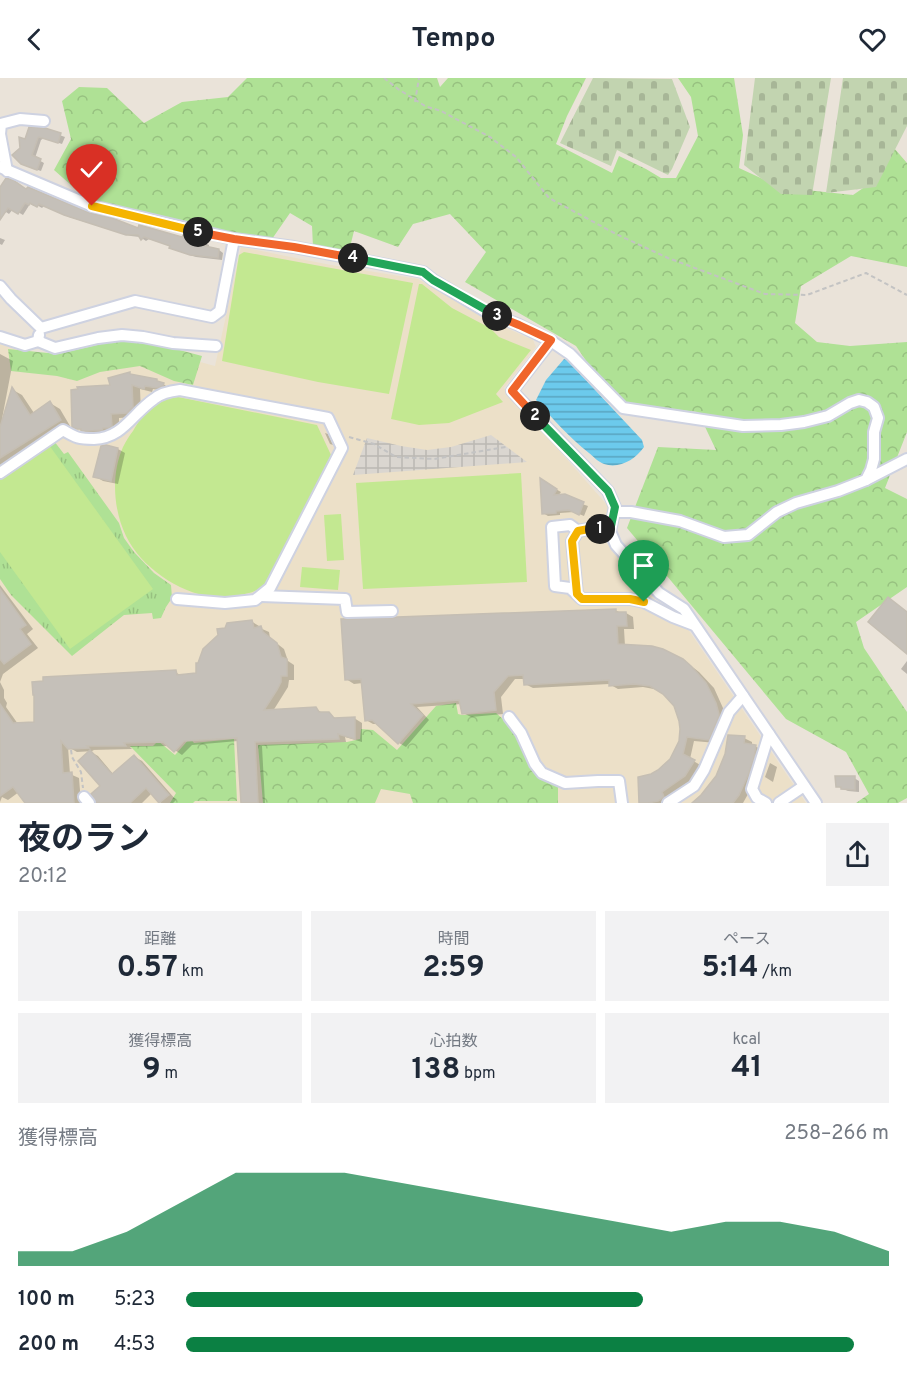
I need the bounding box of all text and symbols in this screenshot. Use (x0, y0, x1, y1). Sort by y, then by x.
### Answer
text: Tempo (412, 22, 495, 56)
icon: back (18, 23, 51, 56)
icon: heart (856, 23, 889, 56)
pin (66, 144, 117, 206)
icon: check (75, 153, 108, 186)
pin: 5 (183, 217, 213, 247)
text: 5 (193, 222, 203, 242)
pin: 4 (338, 243, 368, 273)
text: 4 (348, 248, 358, 268)
pin: 3 (482, 301, 512, 331)
text: 3 (492, 306, 502, 326)
pin: 2 (520, 401, 550, 431)
text: 2 (530, 406, 540, 426)
pin: 1 (585, 514, 615, 544)
text: 1 (597, 519, 603, 539)
pin (618, 540, 669, 602)
icon: arrive (627, 549, 660, 582)
text: 夜のラン (18, 820, 150, 862)
button: share (826, 823, 889, 886)
text: 20:12 (18, 864, 67, 890)
text: 距離 (144, 930, 176, 950)
text: 時間 (437, 930, 470, 950)
text: ペース (723, 930, 770, 950)
text: 0.57 (116, 950, 178, 987)
text: 2:59 (422, 950, 485, 987)
text: 5:14 (702, 950, 758, 987)
text: km (178, 962, 204, 982)
text: /km (758, 962, 792, 982)
text: kcal (733, 1030, 761, 1050)
text: 獲得標高 (128, 1032, 192, 1052)
text: 心拍数 (429, 1032, 478, 1052)
text: 41 (731, 1050, 762, 1087)
text: 9 (142, 1052, 161, 1089)
text: 138 (411, 1052, 460, 1089)
text: m (161, 1064, 178, 1084)
text: bpm (460, 1064, 496, 1084)
text: 258–266 m (784, 1121, 889, 1147)
text: 獲得標高 (18, 1126, 98, 1152)
text: 100 m (18, 1287, 75, 1313)
text: 5:23 (114, 1287, 155, 1313)
text: 200 m (18, 1332, 79, 1358)
text: 4:53 (114, 1332, 155, 1358)

